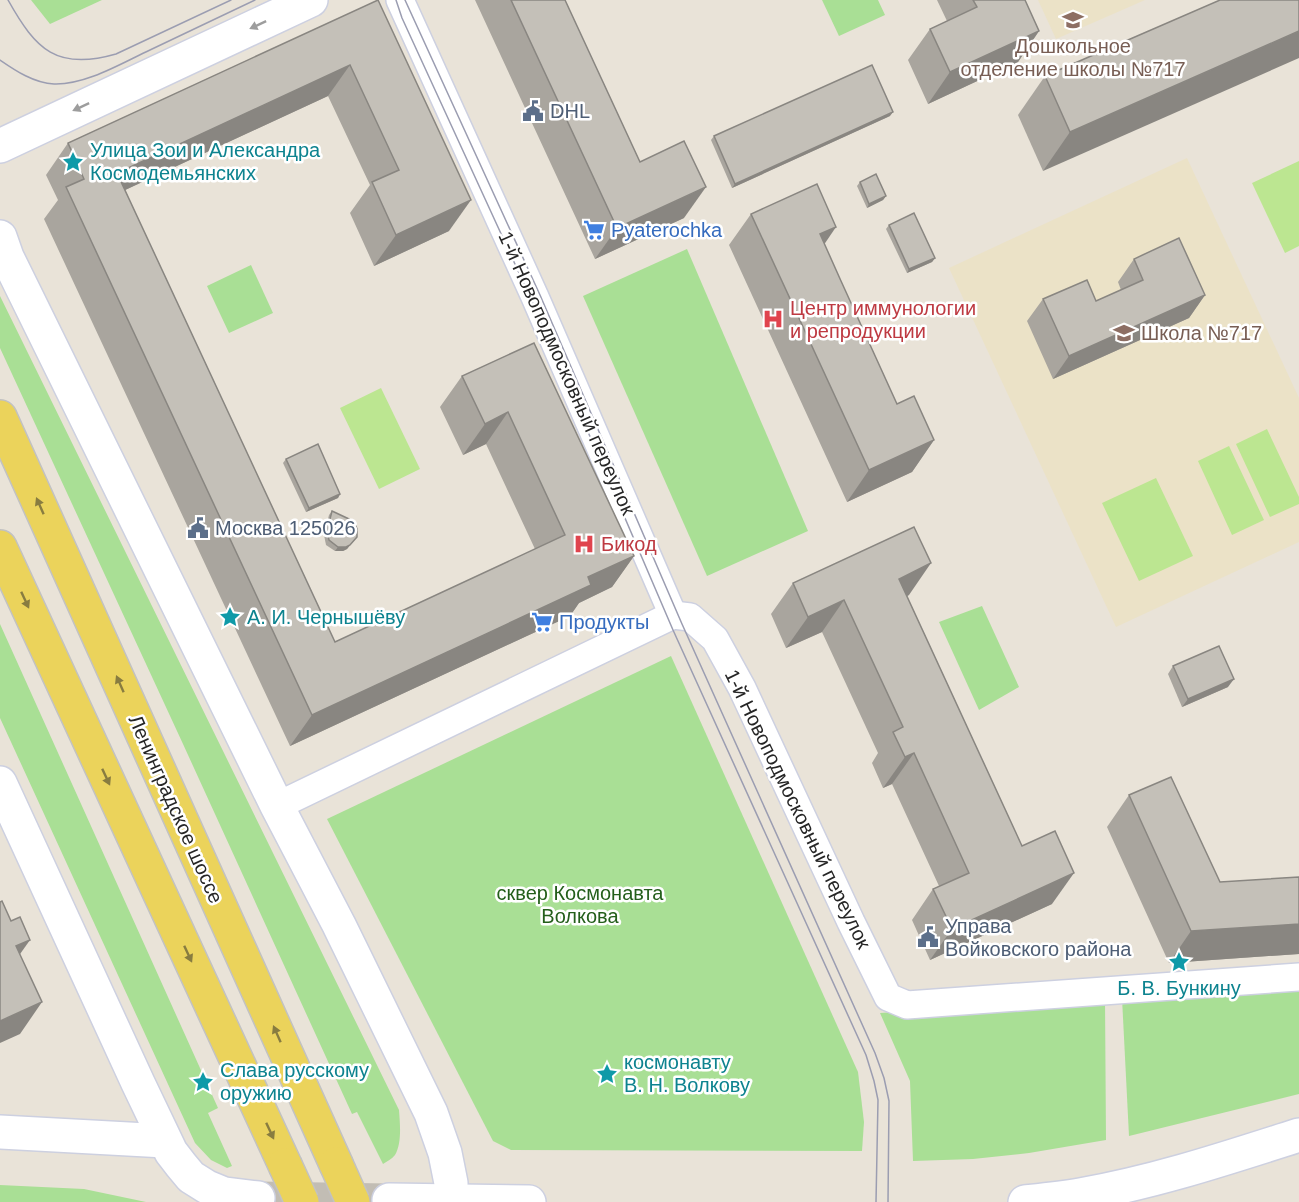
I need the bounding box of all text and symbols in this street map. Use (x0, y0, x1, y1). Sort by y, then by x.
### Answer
school or university icon: Дошкольное отделение школы №717 (1061, 8, 1085, 32)
one-way arrow (249, 20, 266, 29)
place label: Дошкольное отделение школы №717 (960, 35, 1186, 80)
public building icon: DHL (521, 99, 545, 123)
place label: DHL (550, 100, 590, 122)
one-way arrow (73, 103, 90, 112)
place label: Улица Зои и Александра Космодемьянских (90, 139, 321, 184)
place icon: Улица Зои и Александра Космодемьянских (61, 150, 85, 174)
supermarket icon: Pyaterochka (582, 218, 606, 242)
place label: Pyaterochka (611, 219, 723, 241)
street label: 1-й Новоподмосковный переулок (494, 228, 640, 518)
place label: Центр иммунологии и репродукции (790, 297, 976, 342)
hospital icon: Центр иммунологии и репродукции (761, 307, 785, 331)
school or university icon: Школа №717 (1112, 321, 1136, 345)
place label: Школа №717 (1141, 322, 1262, 344)
one-way arrow (35, 497, 45, 515)
public building icon: Москва 125026 (186, 516, 210, 540)
place label: Москва 125026 (215, 517, 356, 539)
hospital icon: Бикод (572, 532, 596, 556)
place label: Бикод (601, 533, 657, 555)
one-way arrow (20, 592, 29, 609)
place icon: А. И. Чернышёву (218, 605, 242, 629)
place label: А. И. Чернышёву (247, 606, 405, 628)
supermarket icon: Продукты (530, 610, 554, 634)
place label: Продукты (559, 611, 649, 633)
street label: 1-й Новоподмосковный переулок (721, 666, 875, 952)
one-way arrow (115, 675, 125, 693)
street label: Ленинградское шоссе (125, 711, 227, 907)
one-way arrow (102, 769, 111, 786)
park label: сквер Космонавта Волкова (496, 882, 664, 927)
place label: Управа Войковского района (945, 915, 1132, 960)
public building icon: Управа Войковского района (916, 925, 940, 949)
one-way arrow (183, 946, 193, 964)
place icon: Б. В. Бункину (1167, 950, 1191, 974)
place label: Б. В. Бункину (1117, 977, 1241, 999)
one-way arrow (273, 1026, 282, 1043)
place label: космонавту В. Н. Волкову (624, 1051, 750, 1096)
place label: Слава русскому оружию (220, 1059, 369, 1104)
place icon: космонавту В. Н. Волкову (595, 1062, 619, 1086)
place icon: Слава русскому оружию (191, 1070, 215, 1094)
one-way arrow (265, 1123, 274, 1140)

